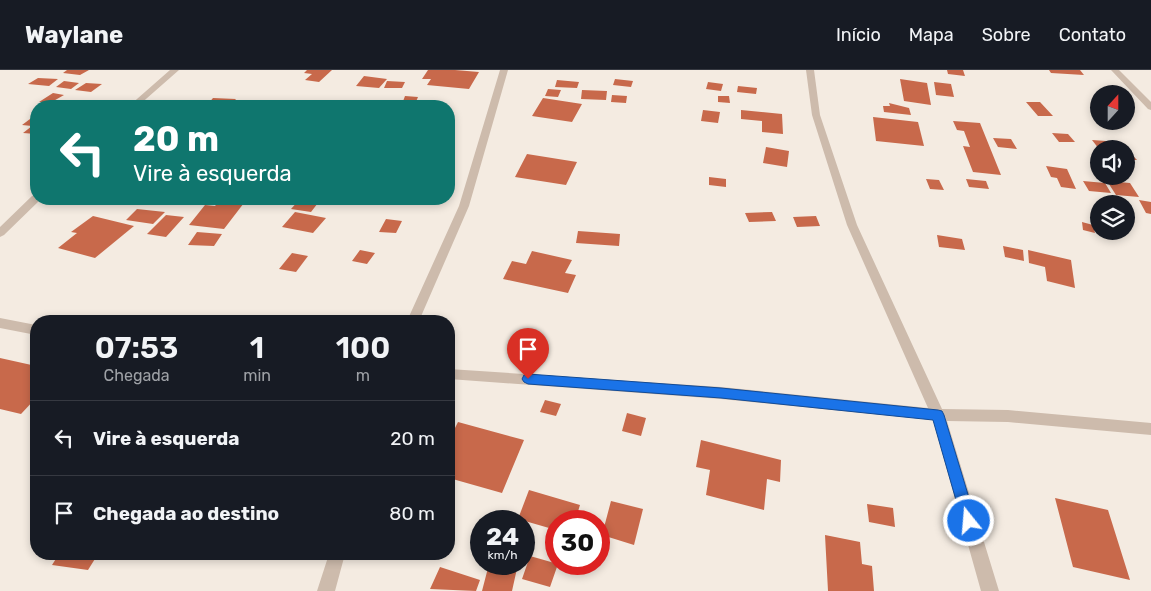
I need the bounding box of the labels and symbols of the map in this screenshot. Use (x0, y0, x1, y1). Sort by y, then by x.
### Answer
north arrow (1090, 85, 1135, 130)
pin (507, 328, 549, 379)
position arrow (942, 494, 994, 546)
speed limit sign: 30 (545, 510, 610, 575)

